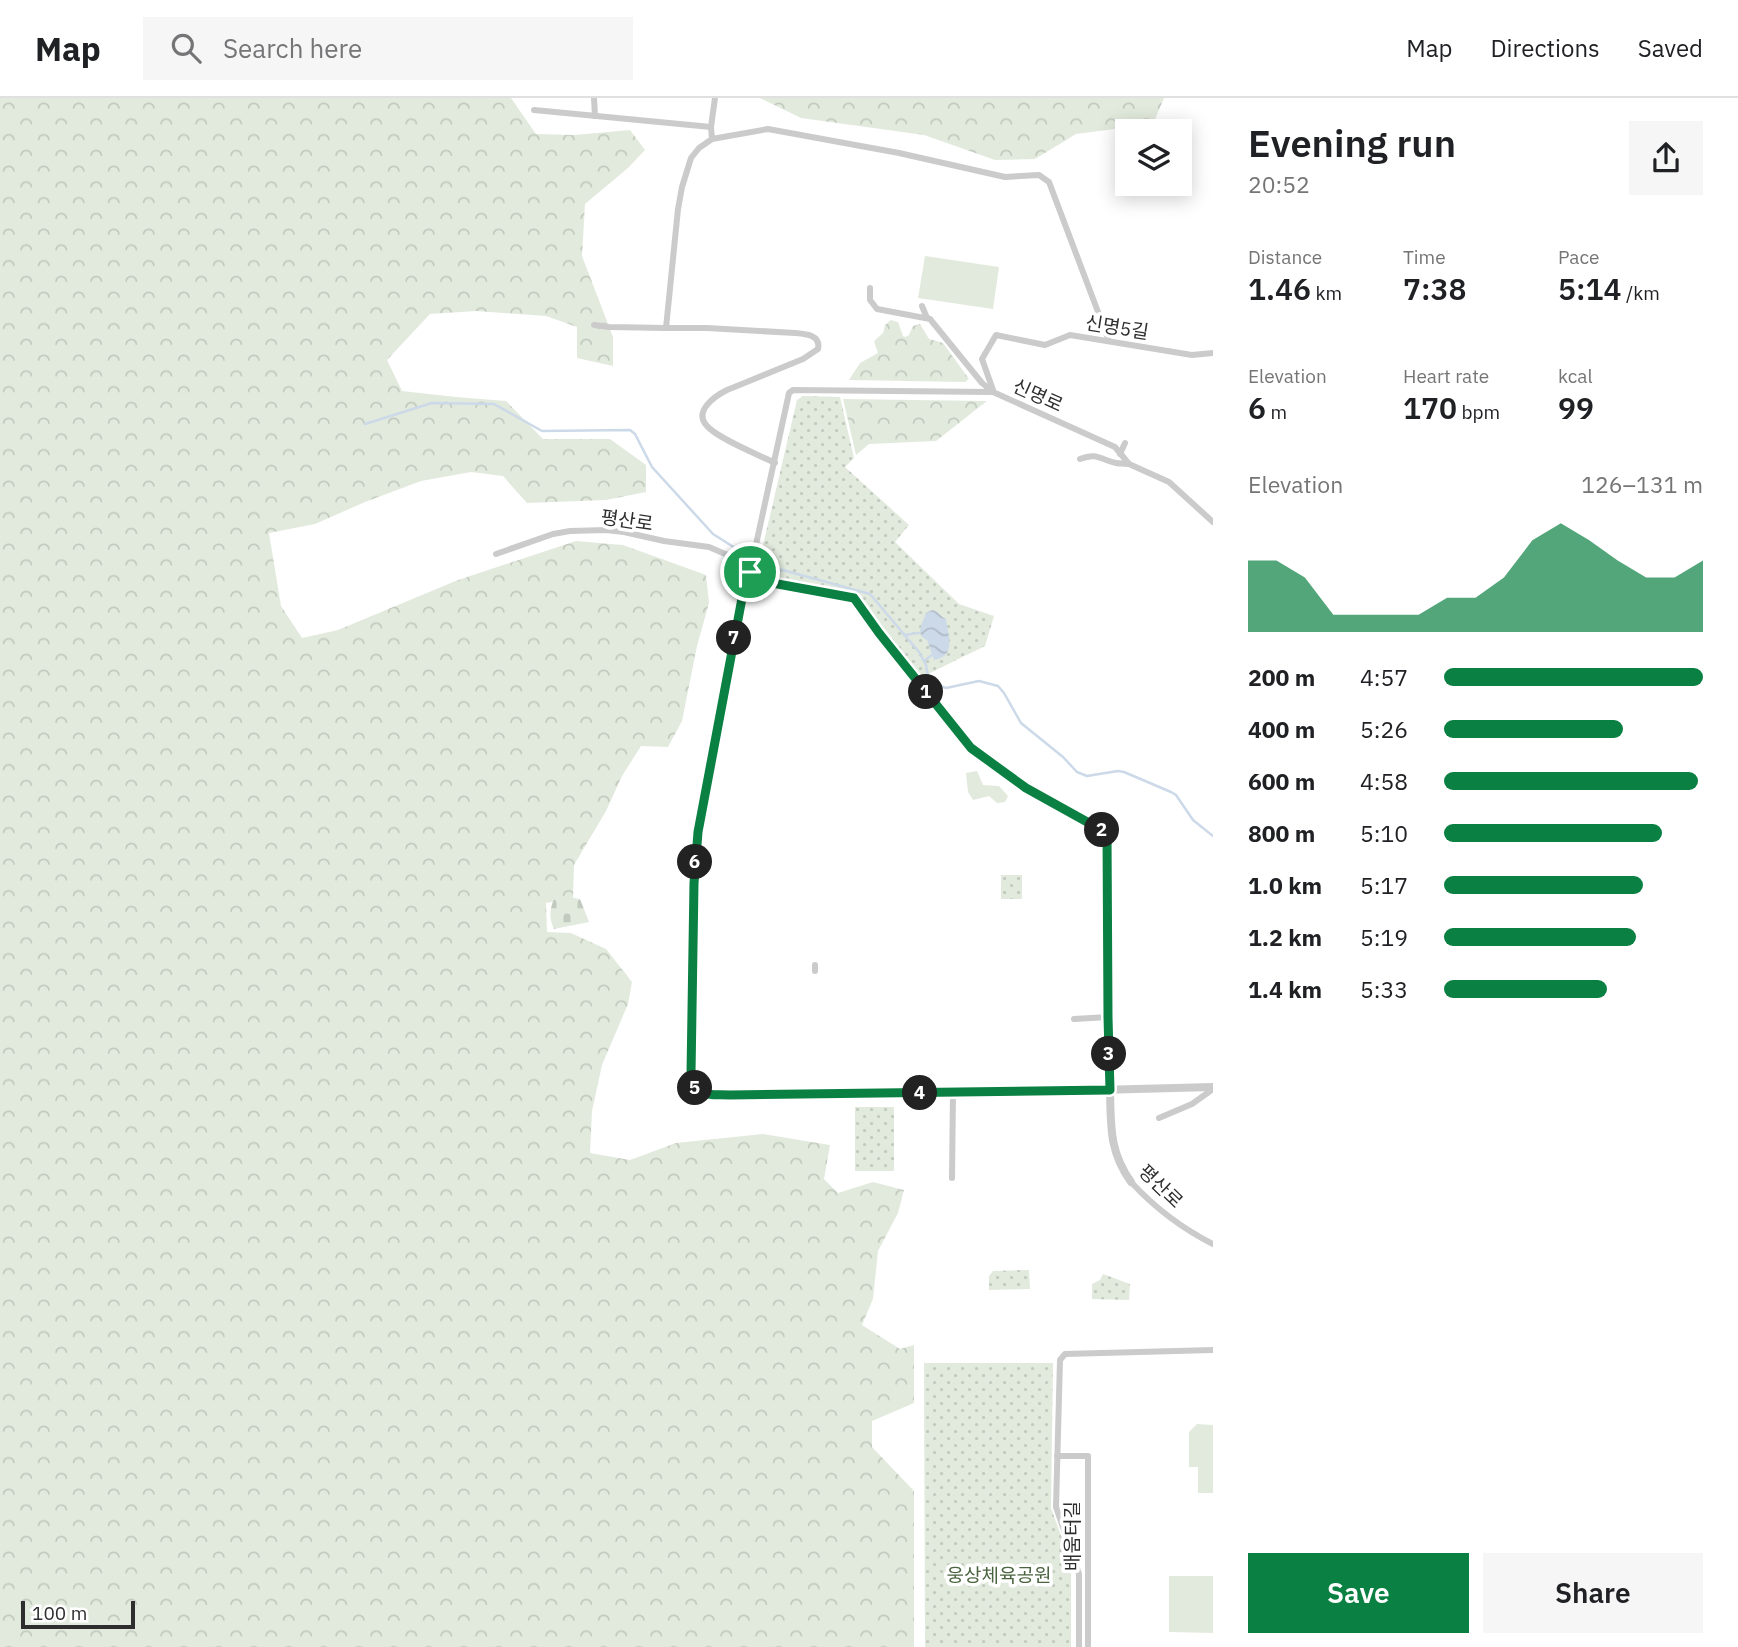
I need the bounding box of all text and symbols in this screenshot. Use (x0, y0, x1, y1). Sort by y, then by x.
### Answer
search box (143, 17, 633, 80)
text: Map (35, 27, 101, 70)
icon: search (167, 29, 205, 67)
text: Search here (223, 31, 362, 65)
text: Map (1406, 32, 1452, 64)
text: Directions (1490, 32, 1600, 64)
text: Saved (1638, 32, 1703, 64)
text: Evening run (1248, 118, 1456, 167)
map controls (1115, 119, 1192, 196)
button: layers (1115, 119, 1192, 196)
button: share (1629, 121, 1703, 195)
text: 20:52 (1248, 169, 1310, 199)
text: Distance (1248, 245, 1322, 269)
text: Time (1403, 245, 1446, 269)
text: Pace (1558, 245, 1599, 269)
text: 1.46 (1248, 269, 1311, 308)
text: 7:38 (1403, 269, 1467, 308)
text: 5:14 (1558, 269, 1622, 308)
text: km (1311, 281, 1342, 305)
text: /km (1622, 281, 1660, 305)
street label: 신명5길 (1084, 310, 1150, 344)
text: Elevation (1248, 364, 1327, 388)
text: Heart rate (1403, 364, 1489, 388)
text: kcal (1558, 364, 1593, 388)
street label: 신명로 (1009, 373, 1067, 417)
text: 6 (1248, 388, 1266, 427)
text: 170 (1403, 388, 1457, 427)
text: 99 (1558, 388, 1594, 427)
text: m (1266, 400, 1287, 424)
text: bpm (1457, 400, 1500, 424)
text: Elevation (1248, 469, 1343, 499)
text: 126–131 m (1581, 469, 1703, 499)
street label: 평산로 (599, 504, 655, 536)
pin (720, 542, 780, 602)
icon: arrive (731, 553, 769, 591)
pin: 7 (716, 620, 752, 656)
text: 7 (728, 625, 739, 649)
text: 200 m (1248, 662, 1315, 692)
text: 4:57 (1360, 662, 1408, 692)
pin: 1 (908, 674, 944, 710)
text: 1 (920, 679, 931, 703)
text: 400 m (1248, 714, 1315, 744)
text: 5:26 (1360, 714, 1408, 744)
text: 600 m (1248, 766, 1315, 796)
text: 4:58 (1360, 766, 1408, 796)
pin: 2 (1084, 812, 1120, 848)
text: 2 (1096, 817, 1107, 841)
text: 800 m (1248, 818, 1315, 848)
text: 5:10 (1360, 818, 1408, 848)
pin: 6 (678, 844, 712, 880)
text: 6 (689, 849, 700, 873)
text: 1.0 km (1248, 870, 1322, 900)
text: 5:17 (1360, 870, 1408, 900)
text: 1.2 km (1248, 922, 1322, 952)
text: 5:19 (1360, 922, 1408, 952)
text: 1.4 km (1248, 974, 1322, 1004)
text: 5:33 (1360, 974, 1408, 1004)
pin: 3 (1092, 1037, 1126, 1072)
text: 3 (1103, 1041, 1114, 1065)
pin: 5 (678, 1070, 712, 1105)
text: 5 (689, 1075, 700, 1099)
pin: 4 (902, 1076, 937, 1110)
text: 4 (914, 1080, 925, 1104)
street label: 평산로 (1134, 1159, 1188, 1213)
street label: 배움터길 (1060, 1501, 1084, 1571)
button: Save (1248, 1553, 1469, 1633)
button: Share (1483, 1553, 1703, 1633)
park label: 웅상체육공원 (947, 1563, 1051, 1587)
scale bar (21, 1598, 135, 1630)
text: 100 m (32, 1601, 87, 1625)

